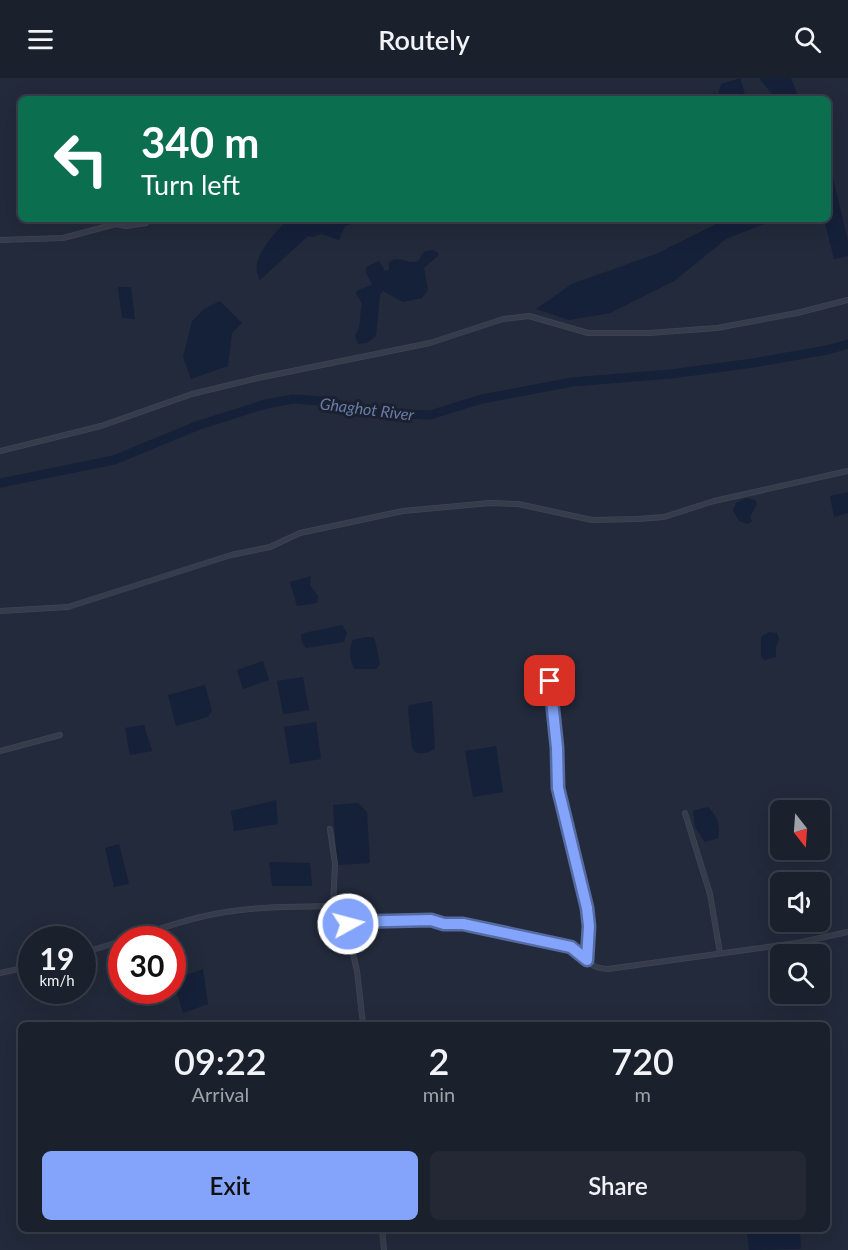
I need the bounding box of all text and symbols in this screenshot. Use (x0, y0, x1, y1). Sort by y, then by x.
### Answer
icon: menu (24, 23, 57, 56)
text: Routely (378, 23, 470, 56)
icon: search (791, 23, 824, 56)
text: 340 m (141, 117, 259, 167)
icon: left (42, 120, 120, 198)
text: Turn left (141, 168, 240, 201)
water label: Ghaghot River (319, 393, 416, 424)
pin (524, 655, 575, 706)
icon: arrive (533, 664, 566, 697)
north arrow (770, 800, 830, 860)
map controls (770, 800, 830, 1004)
button: sound (770, 872, 830, 932)
position arrow (316, 892, 380, 956)
speed limit sign: 30 (108, 926, 186, 1004)
text: 19 (40, 940, 74, 976)
button: search (770, 944, 830, 1004)
text: km/h (39, 971, 75, 989)
text: 09:22 (174, 1039, 267, 1083)
text: 2 (429, 1039, 449, 1083)
text: 720 (611, 1039, 674, 1083)
text: Arrival (192, 1082, 249, 1106)
text: min (423, 1082, 455, 1106)
text: m (634, 1082, 651, 1106)
button: Exit (42, 1151, 418, 1220)
button: Share (430, 1151, 806, 1220)

